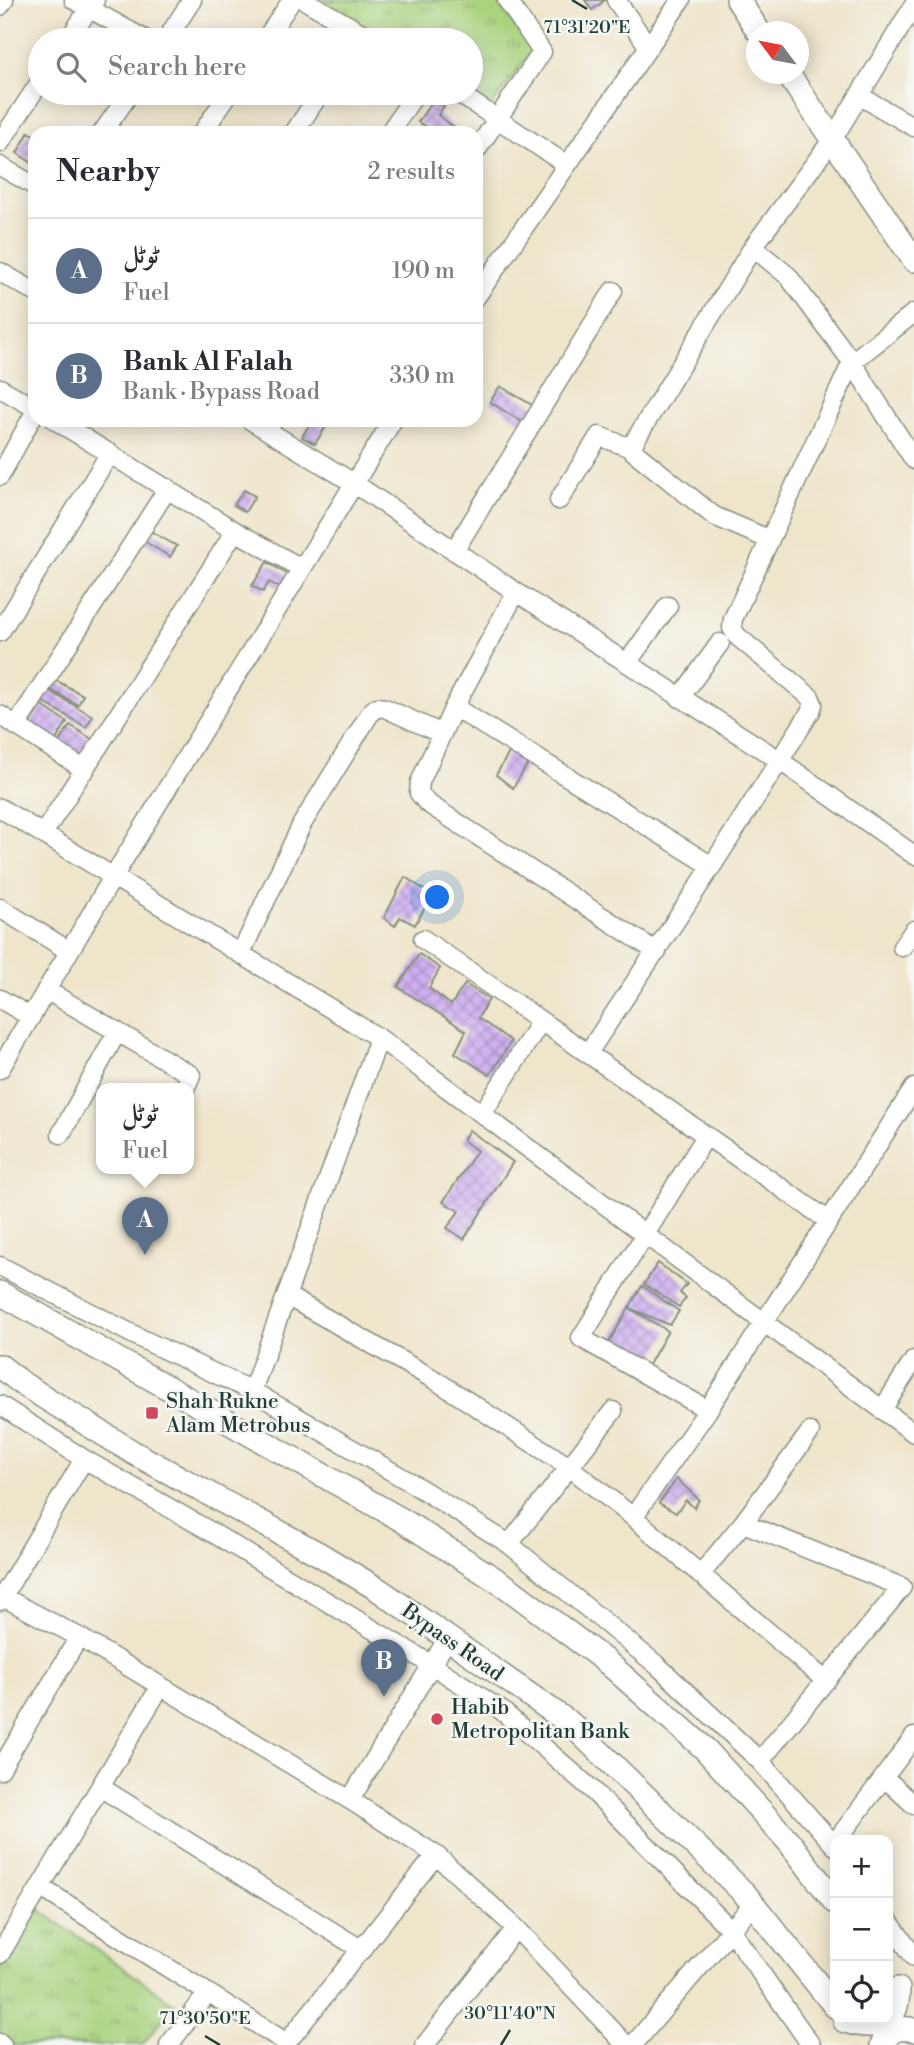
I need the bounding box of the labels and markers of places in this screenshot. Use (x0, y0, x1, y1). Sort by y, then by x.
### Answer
pin: A (122, 1197, 168, 1255)
place label: Shah Rukne Alam Metrobus (165, 1389, 310, 1439)
marker: Shah Rukne Alam Metrobus (144, 1405, 160, 1421)
pin: B (361, 1639, 407, 1697)
place label: Habib Metropolitan Bank (451, 1695, 630, 1745)
marker: Habib Metropolitan Bank (429, 1711, 445, 1727)

